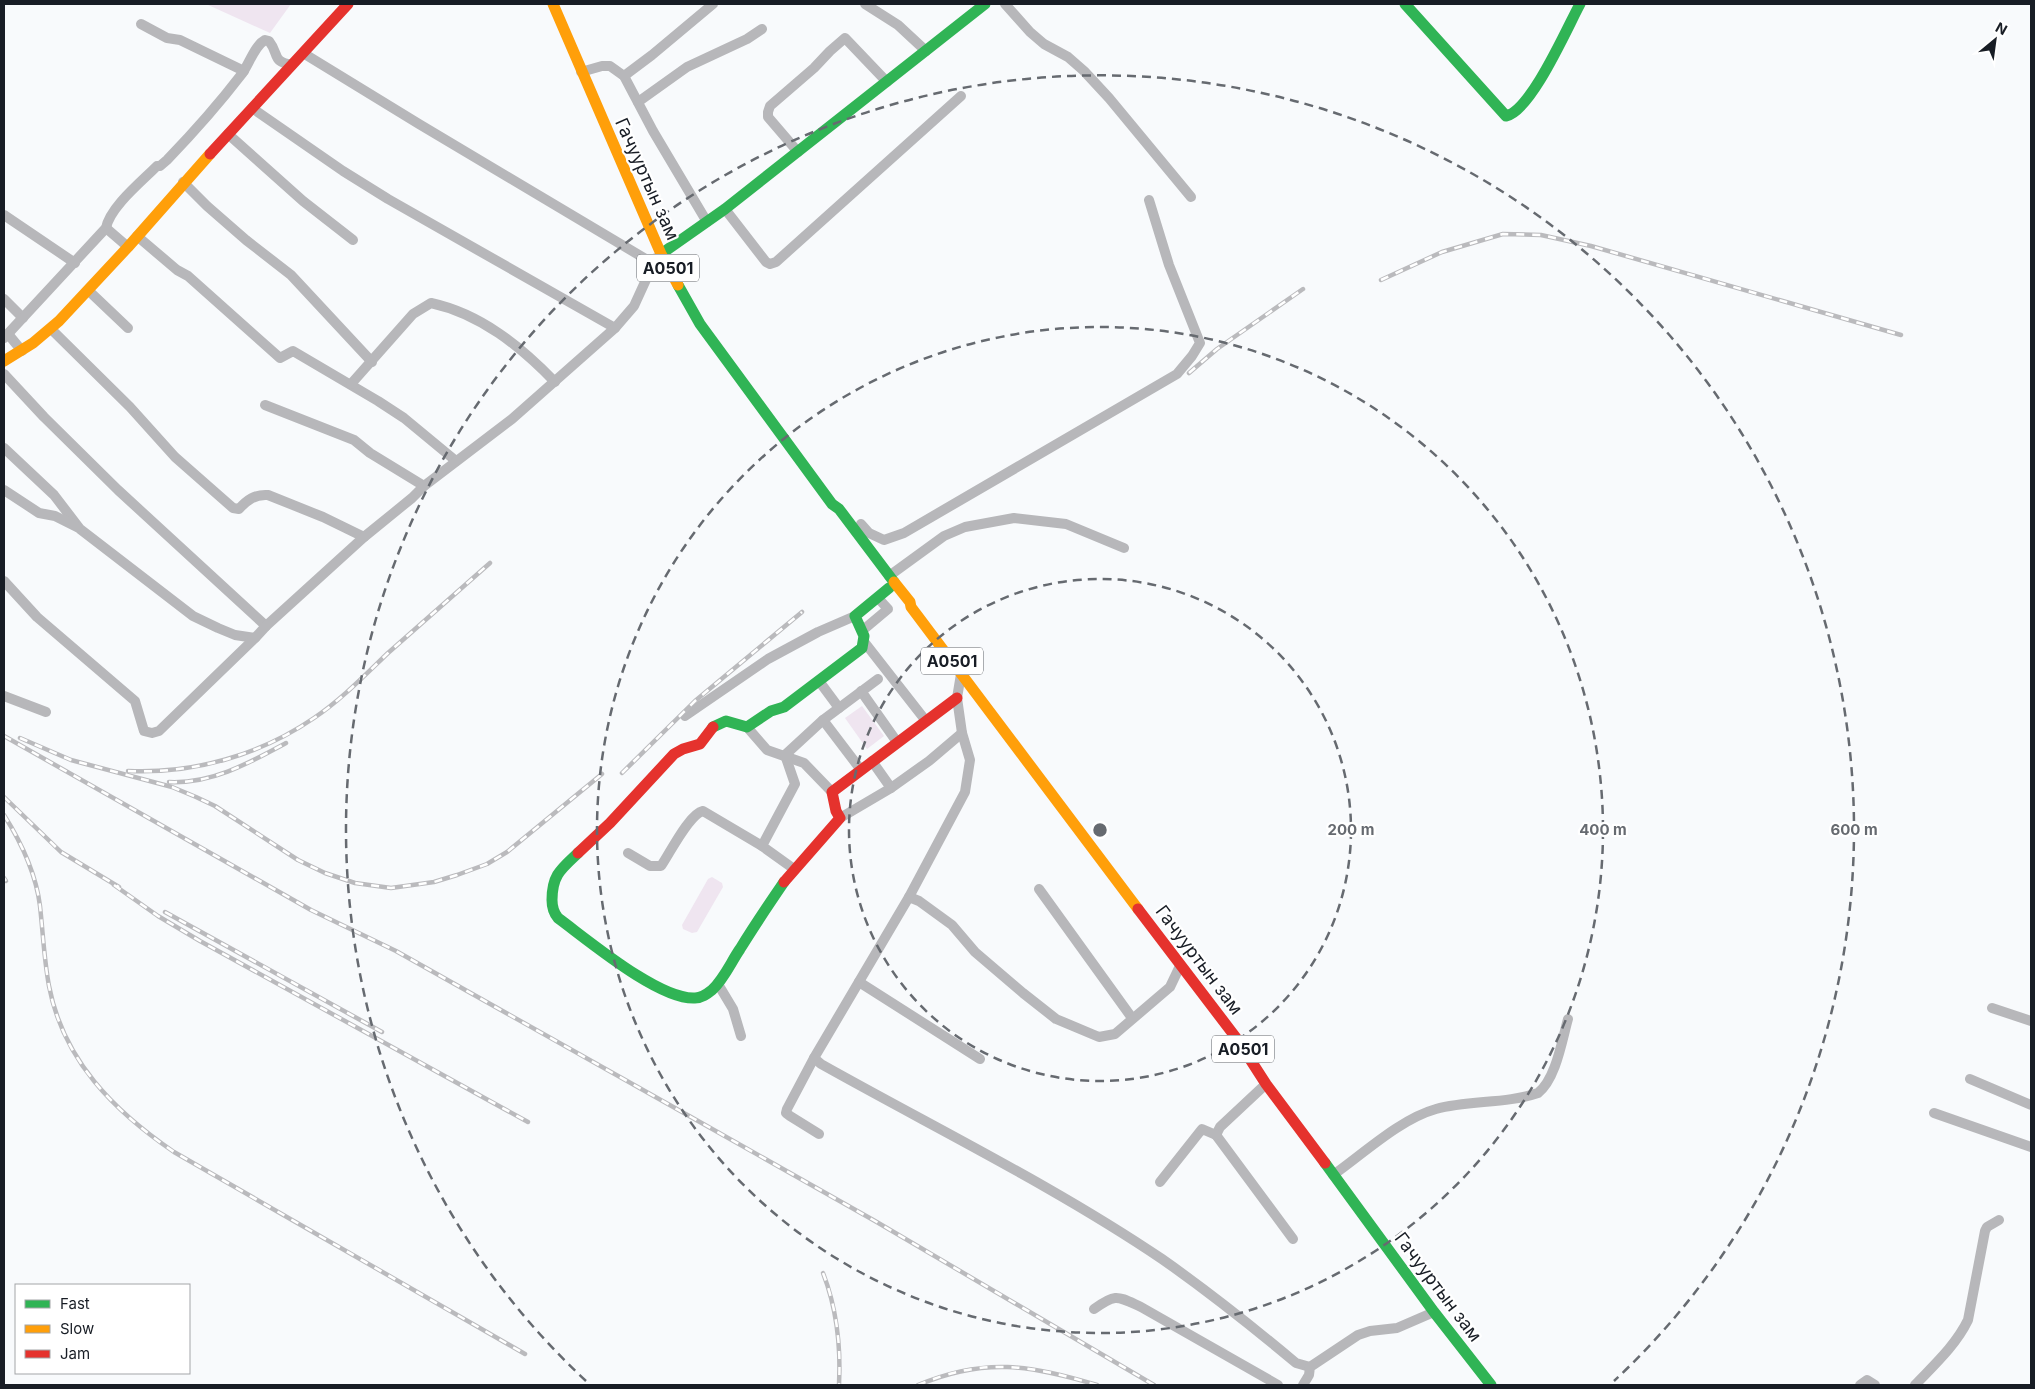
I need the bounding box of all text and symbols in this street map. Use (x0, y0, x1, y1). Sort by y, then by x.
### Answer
north arrow (1970, 15, 2020, 65)
text: N (1993, 18, 2010, 38)
street label: Гачууртын зам (611, 115, 684, 243)
road number: A0501 (637, 254, 699, 282)
road number: A0501 (921, 648, 983, 674)
text: 200 m (1328, 820, 1374, 839)
text: 400 m (1579, 820, 1627, 839)
text: 600 m (1830, 820, 1878, 839)
centre of rings (1091, 821, 1109, 839)
street label: Гачууртын зам (1152, 901, 1247, 1018)
road number: A0501 (1212, 1036, 1274, 1062)
street label: Гачууртын зам (1391, 1228, 1486, 1345)
legend (15, 1284, 190, 1374)
text: Fast (60, 1294, 90, 1313)
text: Slow (60, 1319, 94, 1338)
text: Jam (60, 1344, 90, 1363)

